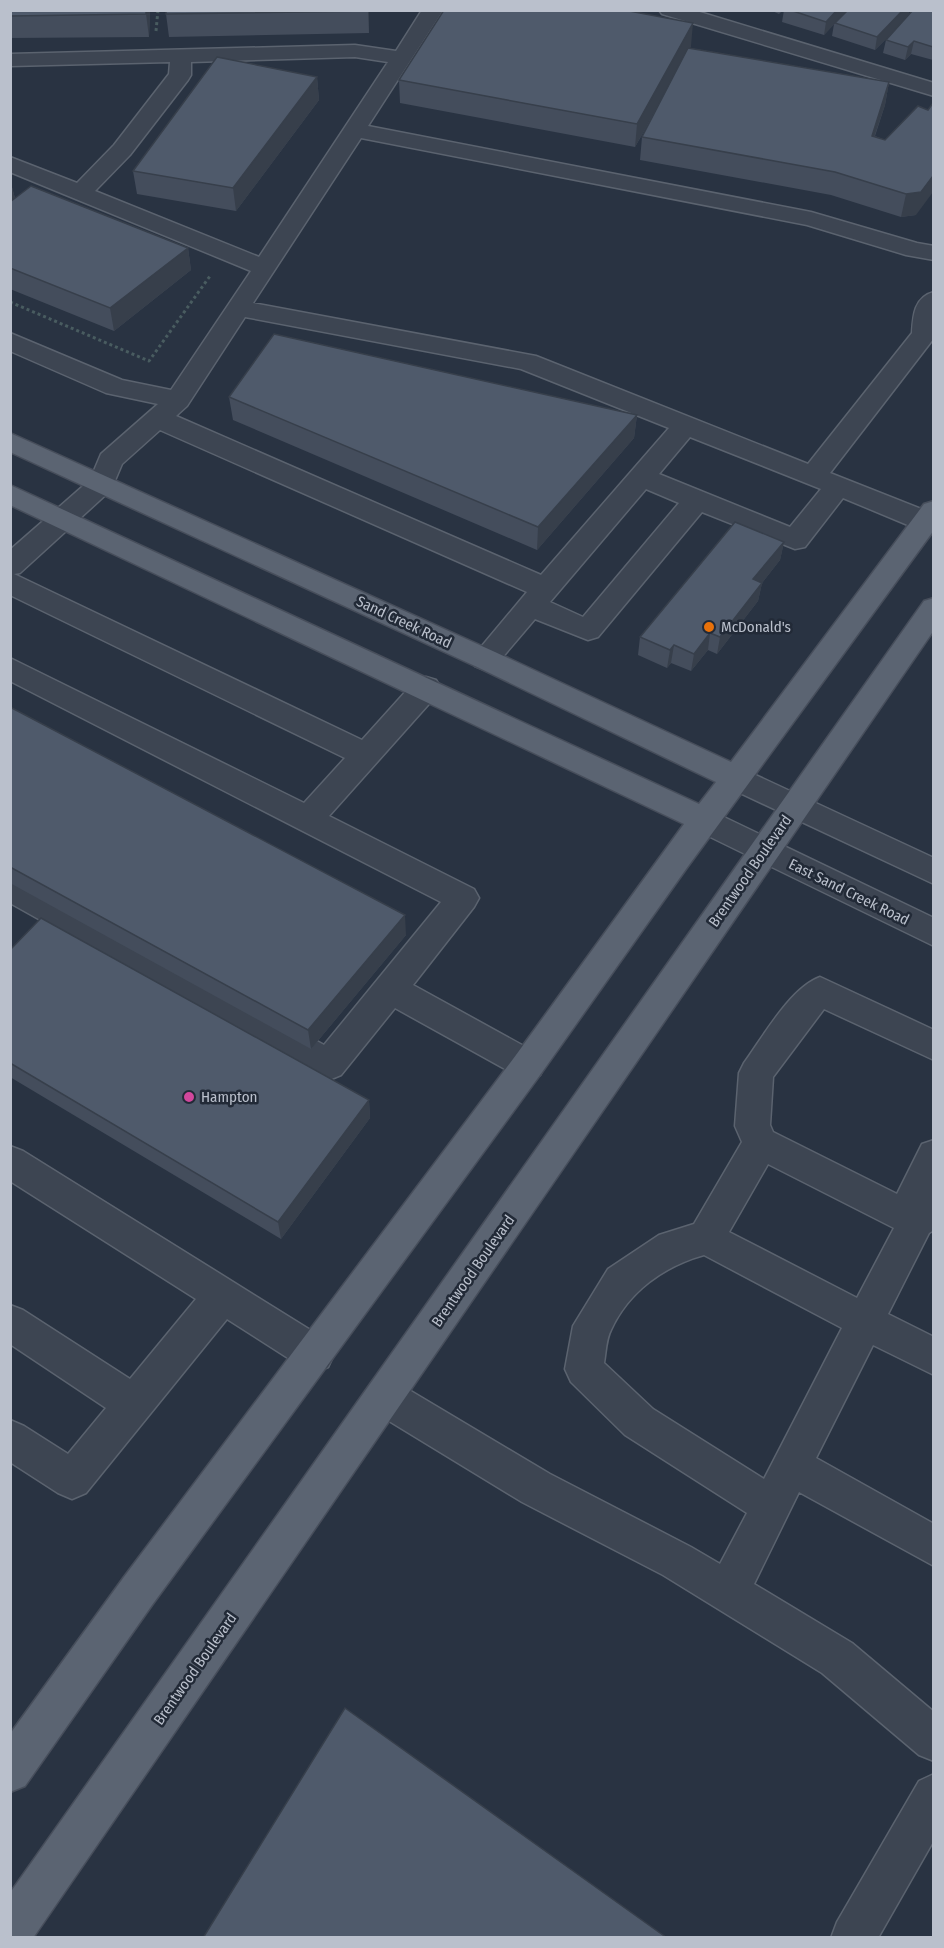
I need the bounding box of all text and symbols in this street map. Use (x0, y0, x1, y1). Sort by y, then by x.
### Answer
street label: Sand Creek Road (354, 592, 454, 652)
place label: McDonald's (721, 618, 791, 636)
marker: McDonald's (702, 620, 716, 634)
street label: Brentwood Boulevard (705, 812, 795, 930)
street label: East Sand Creek Road (786, 855, 912, 929)
place label: Hampton (201, 1088, 257, 1106)
marker: Hampton (182, 1090, 196, 1104)
street label: Brentwood Boulevard (428, 1212, 518, 1330)
street label: Brentwood Boulevard (150, 1610, 240, 1728)

